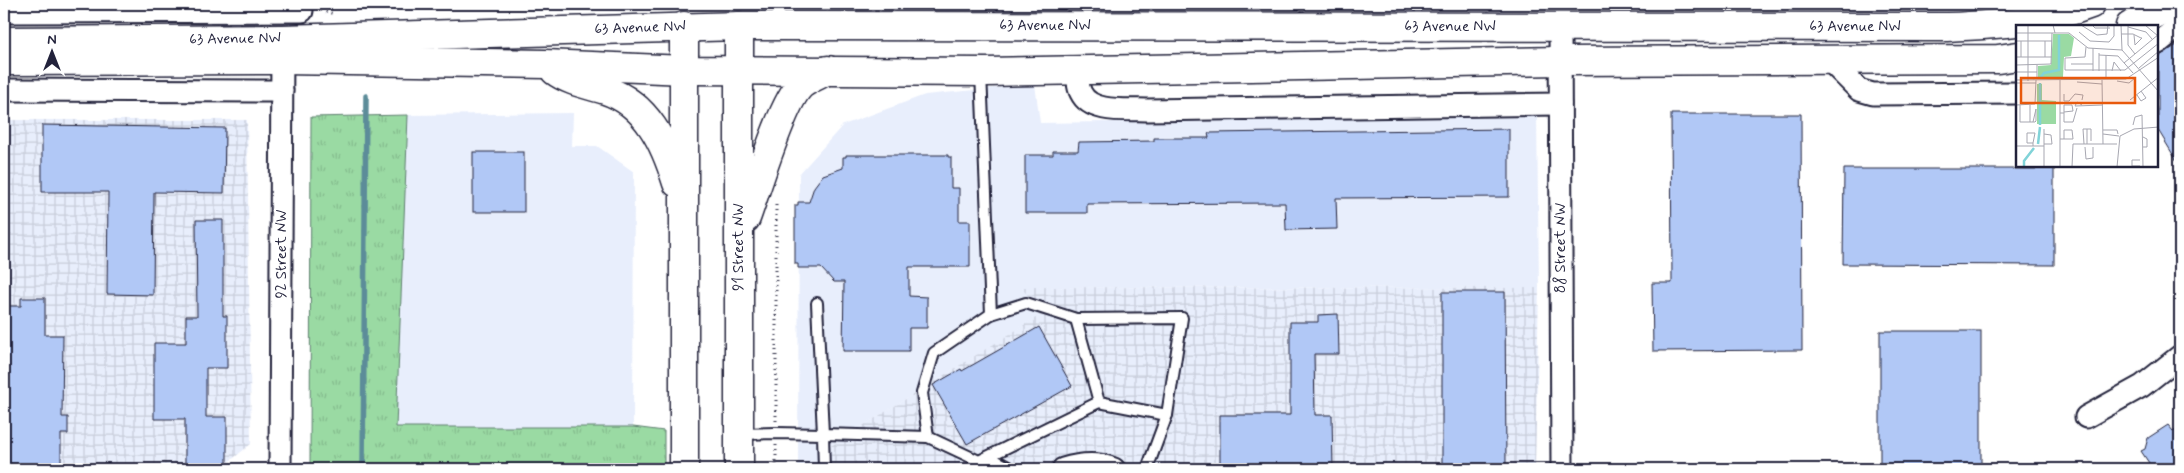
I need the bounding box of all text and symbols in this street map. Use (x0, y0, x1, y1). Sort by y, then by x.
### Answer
street label: 63 Avenue NW (594, 16, 687, 40)
street label: 63 Avenue NW (999, 16, 1091, 36)
street label: 63 Avenue NW (1404, 17, 1496, 37)
street label: 63 Avenue NW (1809, 17, 1901, 37)
inset map (2016, 25, 2159, 168)
north arrow (28, 28, 78, 78)
street label: 63 Avenue NW (189, 28, 281, 50)
text: N (47, 31, 57, 49)
street label: 88 Street NW (1551, 202, 1571, 293)
street label: 91 Street NW (729, 203, 749, 291)
street label: 92 Street NW (272, 209, 292, 299)

